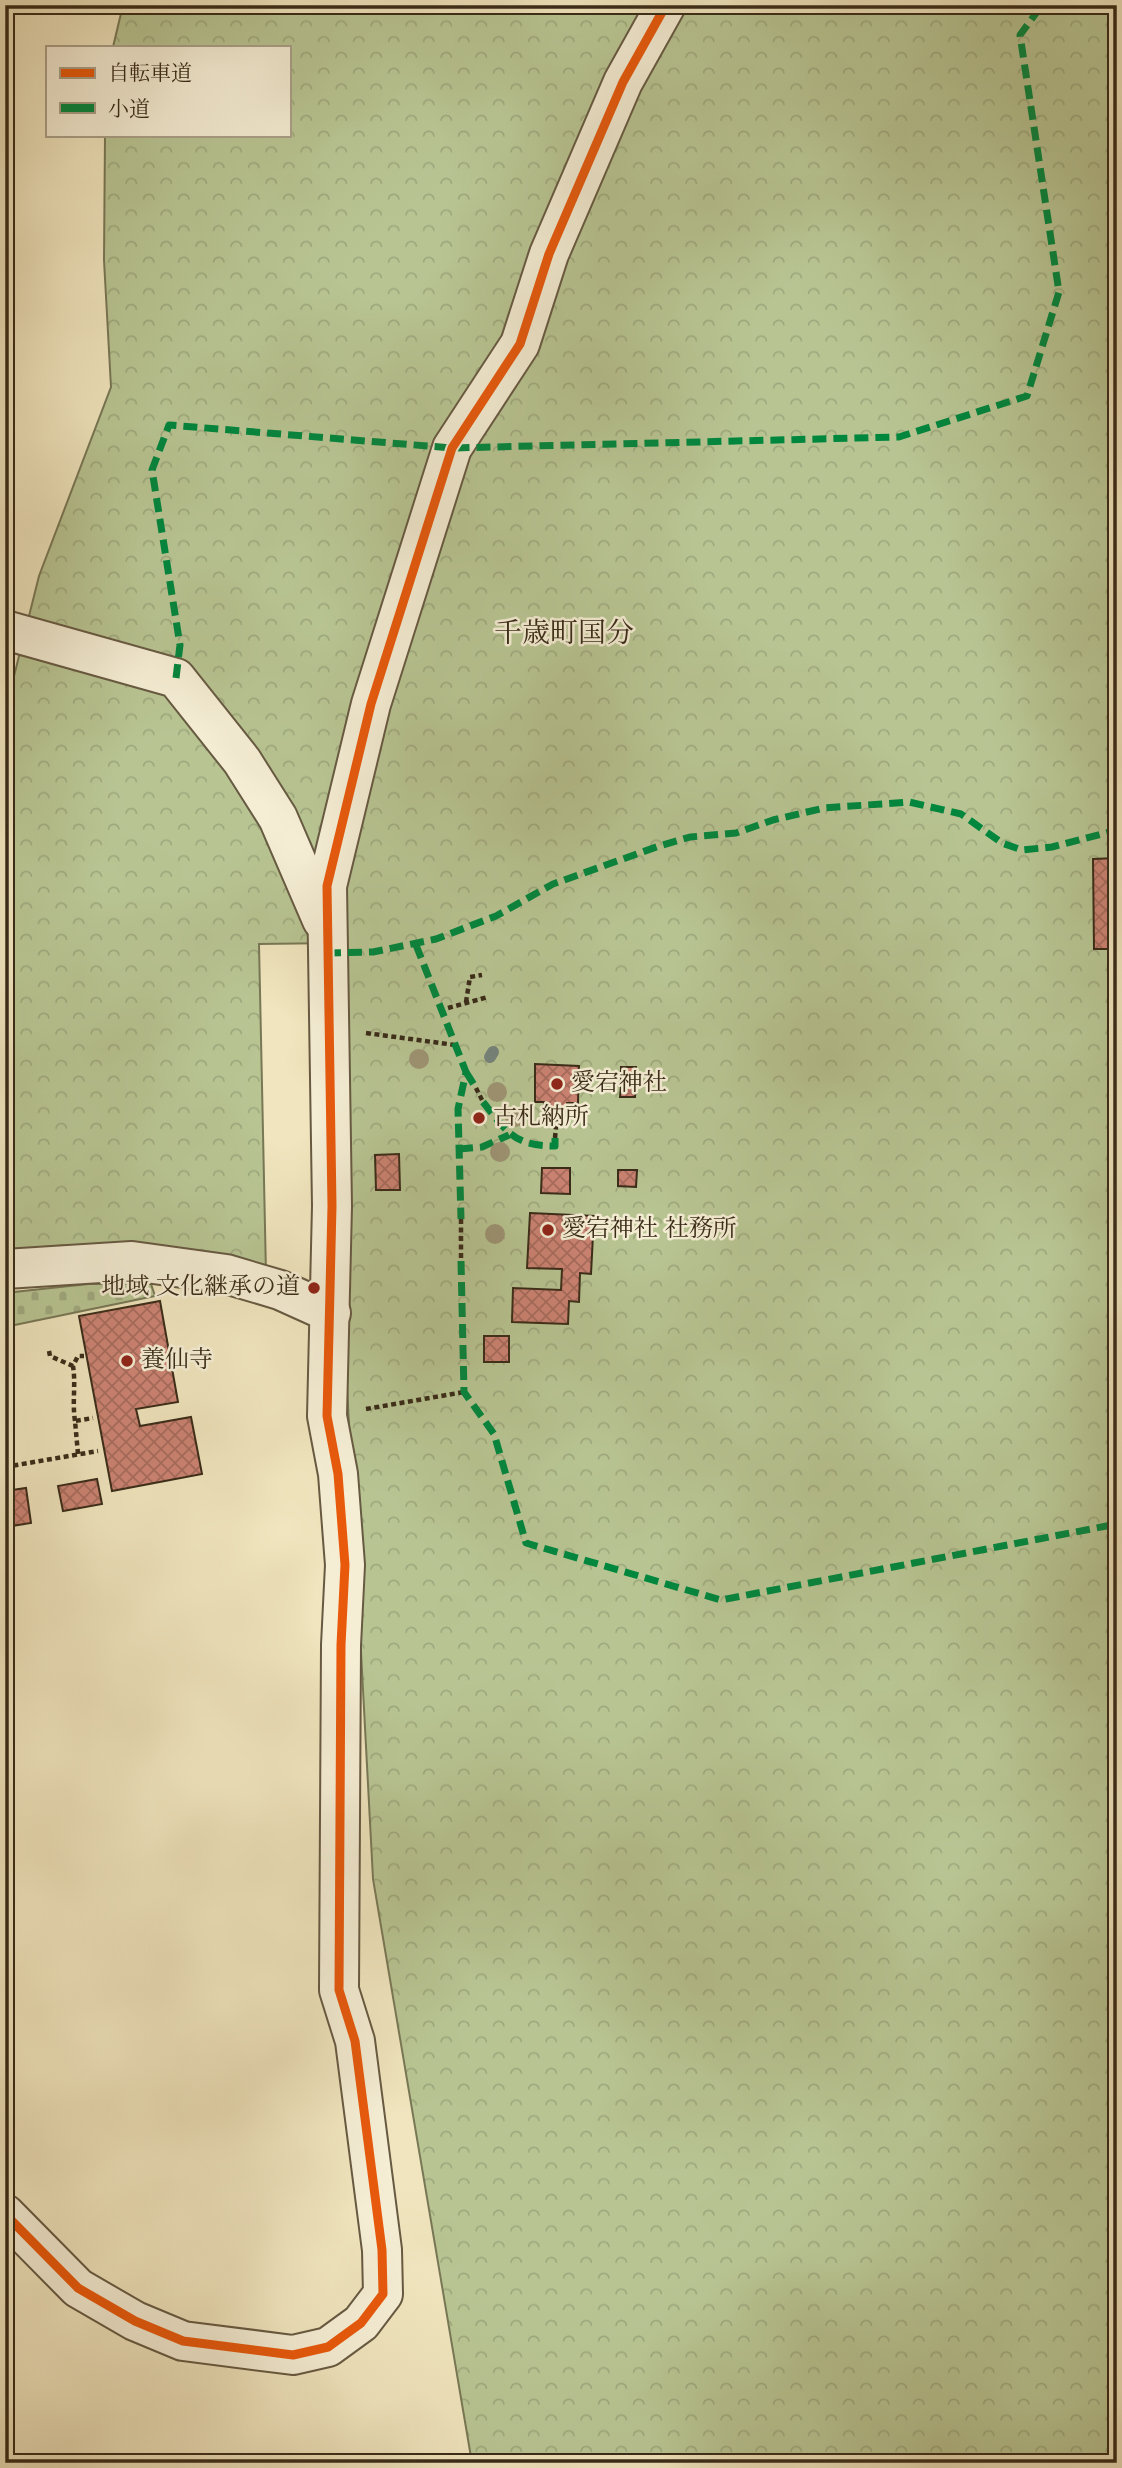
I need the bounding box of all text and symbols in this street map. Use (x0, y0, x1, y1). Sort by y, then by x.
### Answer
legend (46, 46, 290, 136)
text: 自転車道 (108, 62, 192, 85)
text: 小道 (108, 98, 150, 121)
district label: 千歳町国分 (494, 618, 634, 649)
place label: 愛宕神社 (571, 1069, 667, 1096)
marker: 愛宕神社 (549, 1076, 565, 1092)
place label: 古札納所 (493, 1103, 589, 1130)
marker: 古札納所 (471, 1110, 487, 1126)
place label: 愛宕神社 社務所 (562, 1215, 737, 1242)
marker: 愛宕神社 社務所 (540, 1222, 556, 1238)
place label: 地域 文化継承の道 (101, 1273, 300, 1300)
marker: 地域 文化継承の道 (306, 1280, 322, 1296)
place label: 養仙寺 (141, 1346, 213, 1373)
marker: 養仙寺 (119, 1353, 135, 1369)

